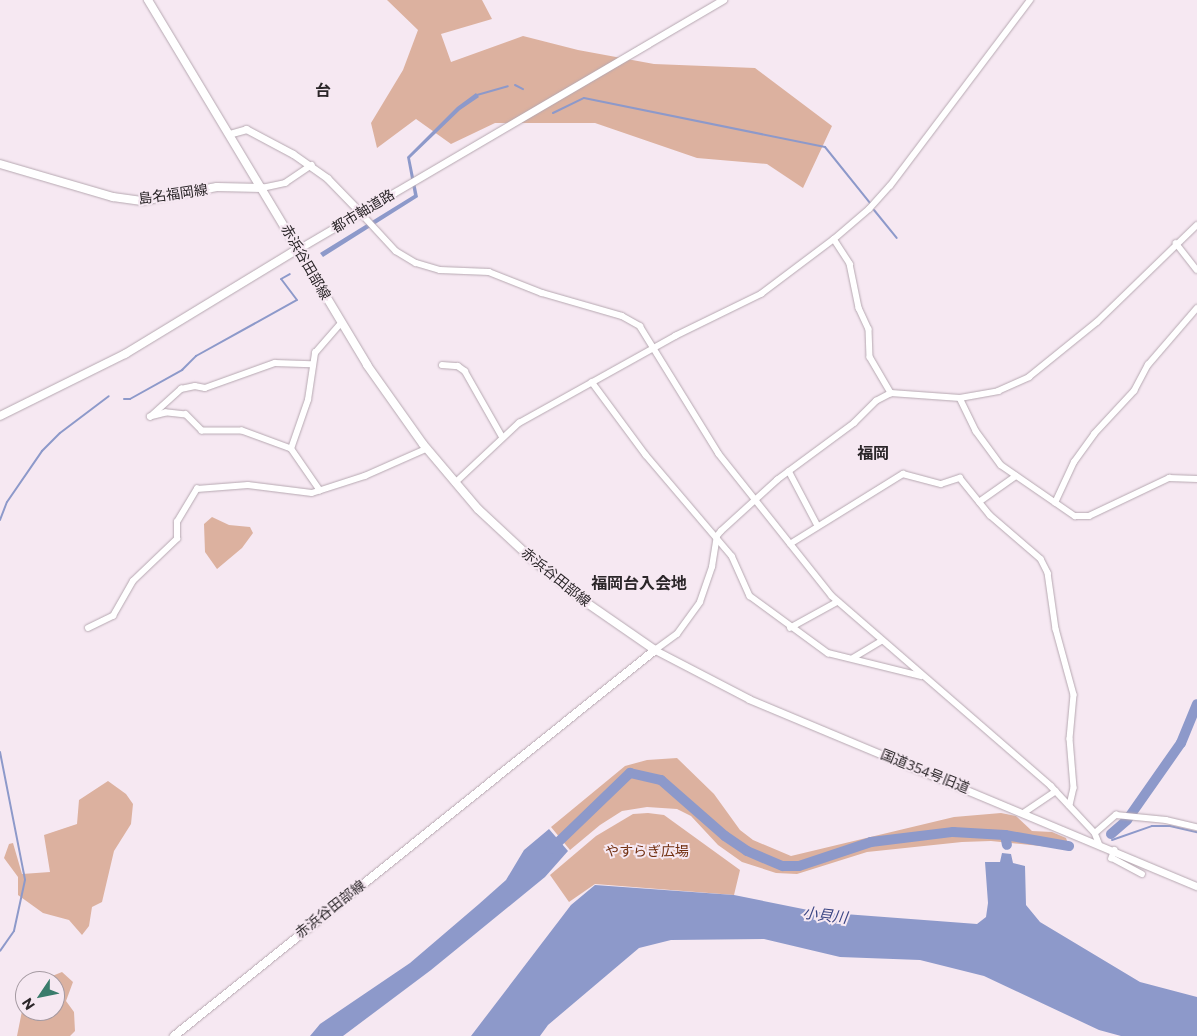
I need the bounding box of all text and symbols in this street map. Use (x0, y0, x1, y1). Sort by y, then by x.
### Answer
district label: 台 (315, 80, 331, 100)
street label: 島名福岡線 (137, 181, 209, 207)
street label: 都市軸道路 (329, 186, 397, 236)
street label: 赤浜谷田部線 (278, 221, 334, 303)
district label: 福岡 (857, 443, 889, 463)
street label: 赤浜谷田部線 (518, 544, 594, 610)
district label: 福岡台入会地 (591, 573, 687, 593)
street label: 国道354号旧道 (878, 746, 972, 796)
park label: やすらぎ広場 (605, 843, 689, 859)
street label: 赤浜谷田部線 (292, 877, 368, 941)
water label: 小貝川 (802, 903, 848, 927)
north arrow (15, 971, 65, 1021)
text: N (18, 995, 38, 1013)

